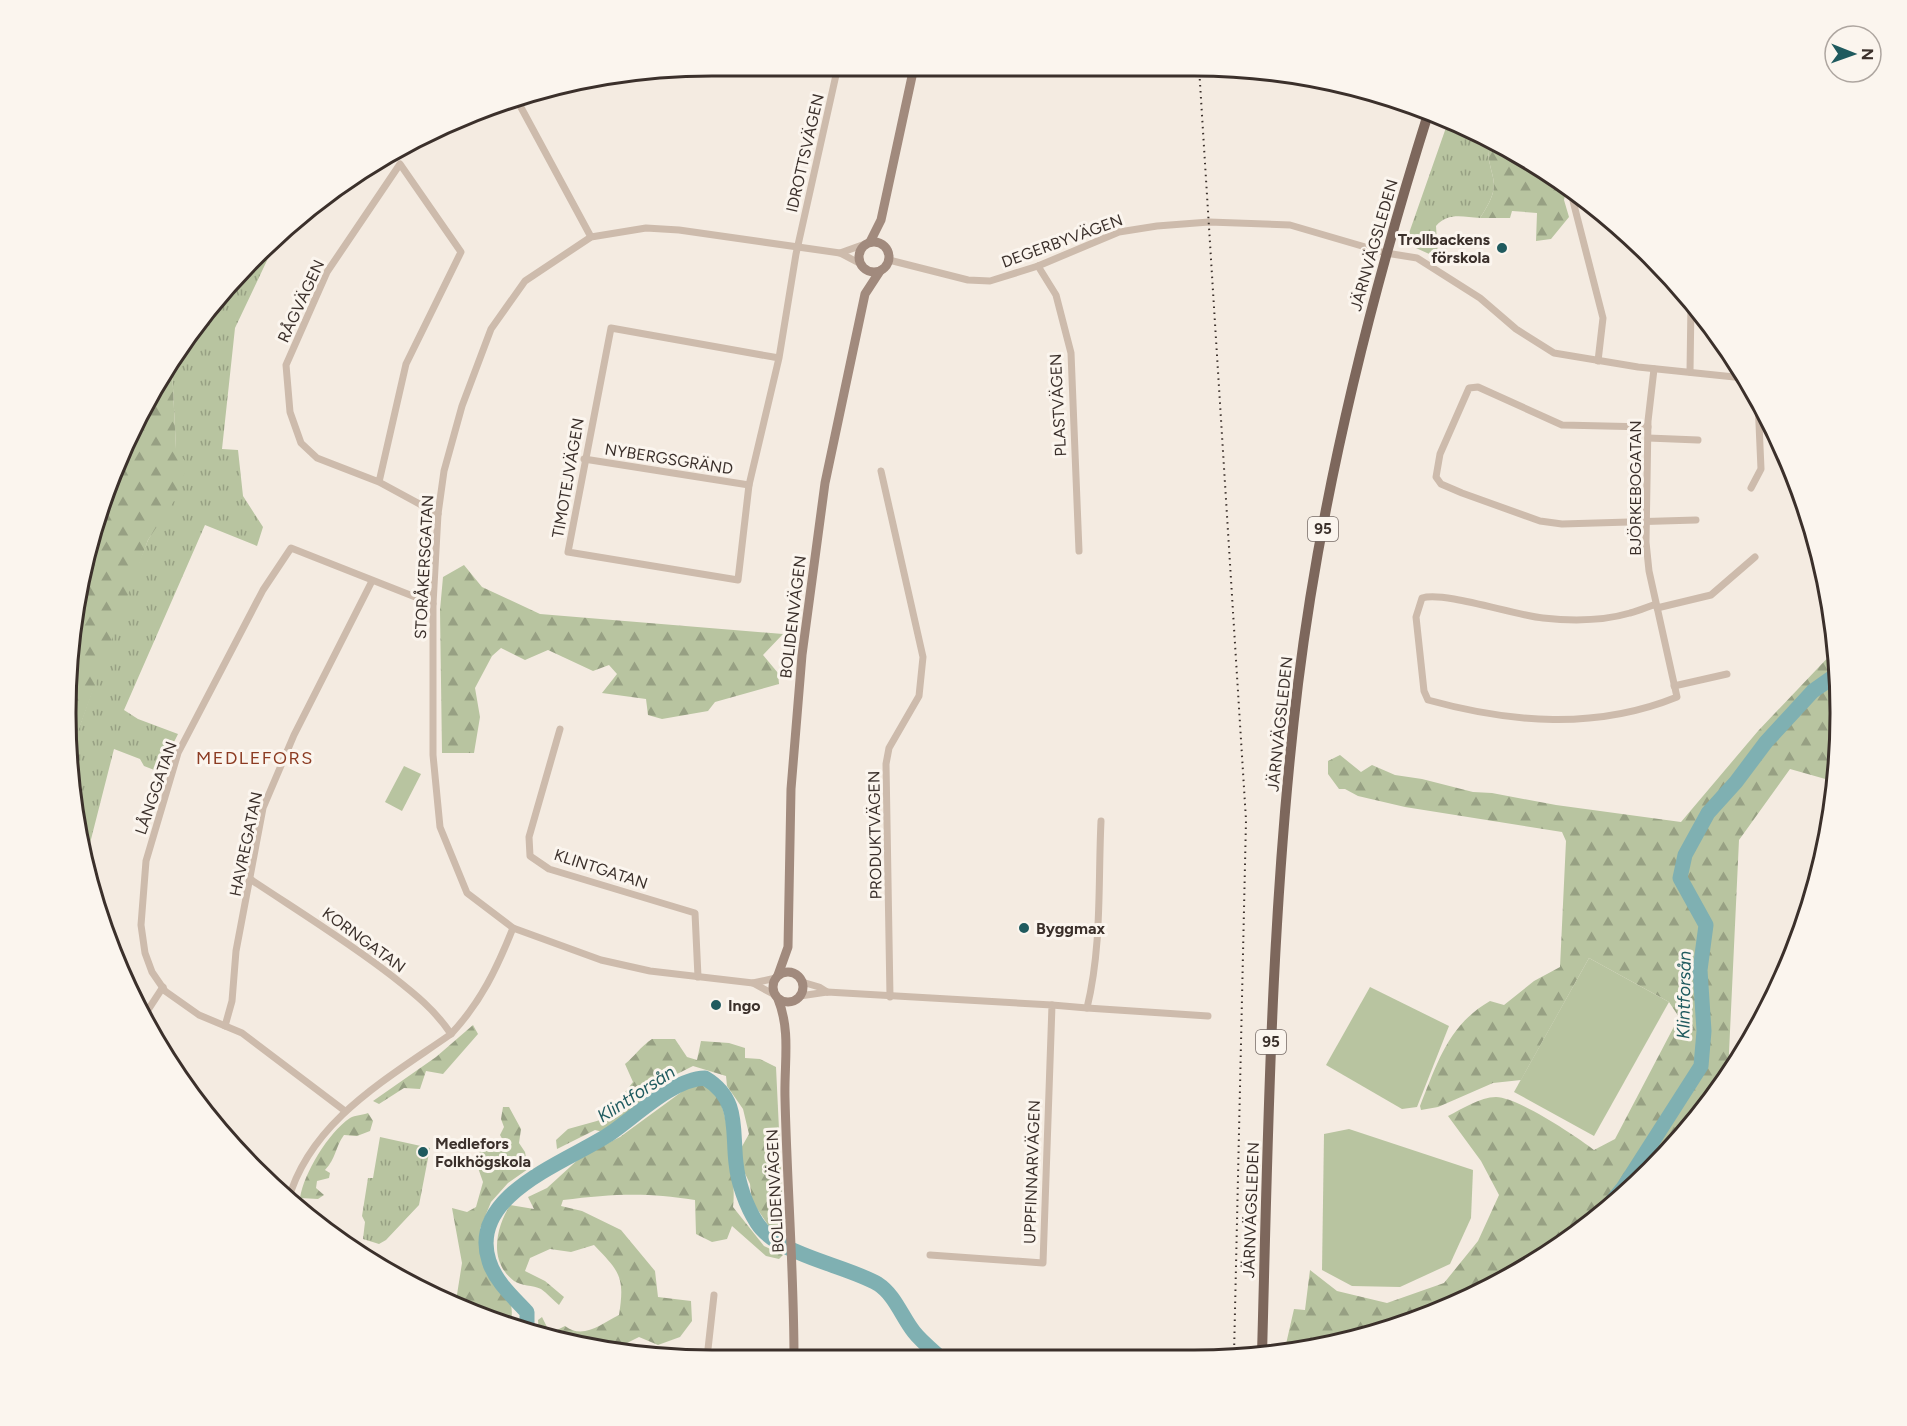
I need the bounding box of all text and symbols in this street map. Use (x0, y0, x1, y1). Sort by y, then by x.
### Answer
north arrow (1823, 24, 1883, 84)
text: N (1858, 48, 1877, 61)
street label: IDROTTSVÄGEN (782, 92, 828, 214)
street label: JÄRNVÄGSLEDEN (1346, 177, 1402, 313)
street label: DEGERBYVÄGEN (999, 210, 1125, 272)
place label: Trollbackens förskola (1398, 230, 1491, 267)
marker: Trollbackens förskola (1495, 241, 1509, 255)
street label: RÅGVÄGEN (274, 257, 328, 345)
street label: PLASTVÄGEN (1046, 353, 1070, 457)
street label: TIMOTEJVÄGEN (548, 417, 588, 539)
street label: BJÖRKEBOGATAN (1626, 420, 1645, 556)
street label: NYBERGSGRÄND (603, 439, 735, 479)
street label: STORÅKERSGATAN (411, 494, 437, 640)
road number: 95 (1308, 517, 1338, 541)
street label: BOLIDENVÄGEN (776, 554, 810, 680)
street label: JÄRNVÄGSLEDEN (1263, 655, 1297, 793)
street label: LÅNGGATAN (131, 739, 181, 837)
district label: MEDLEFORS (196, 747, 314, 769)
street label: PRODUKTVÄGEN (864, 771, 886, 899)
street label: HAVREGATAN (226, 790, 266, 898)
street label: KLINTGATAN (552, 845, 650, 893)
street label: KORNGATAN (319, 903, 409, 977)
place label: Byggmax (1036, 919, 1105, 938)
marker: Byggmax (1017, 921, 1031, 935)
water label: Klintforsån (1672, 951, 1696, 1039)
place label: Ingo (728, 996, 761, 1015)
marker: Ingo (709, 998, 723, 1012)
road number: 95 (1256, 1030, 1286, 1054)
water label: Klintforsån (593, 1061, 679, 1127)
street label: UPPFINNARVÄGEN (1020, 1100, 1044, 1244)
street label: BOLIDENVÄGEN (762, 1129, 788, 1253)
place label: Medlefors Folkhögskola (435, 1134, 531, 1171)
street label: JÄRNVÄGSLEDEN (1239, 1142, 1263, 1278)
marker: Medlefors Folkhögskola (416, 1145, 430, 1159)

